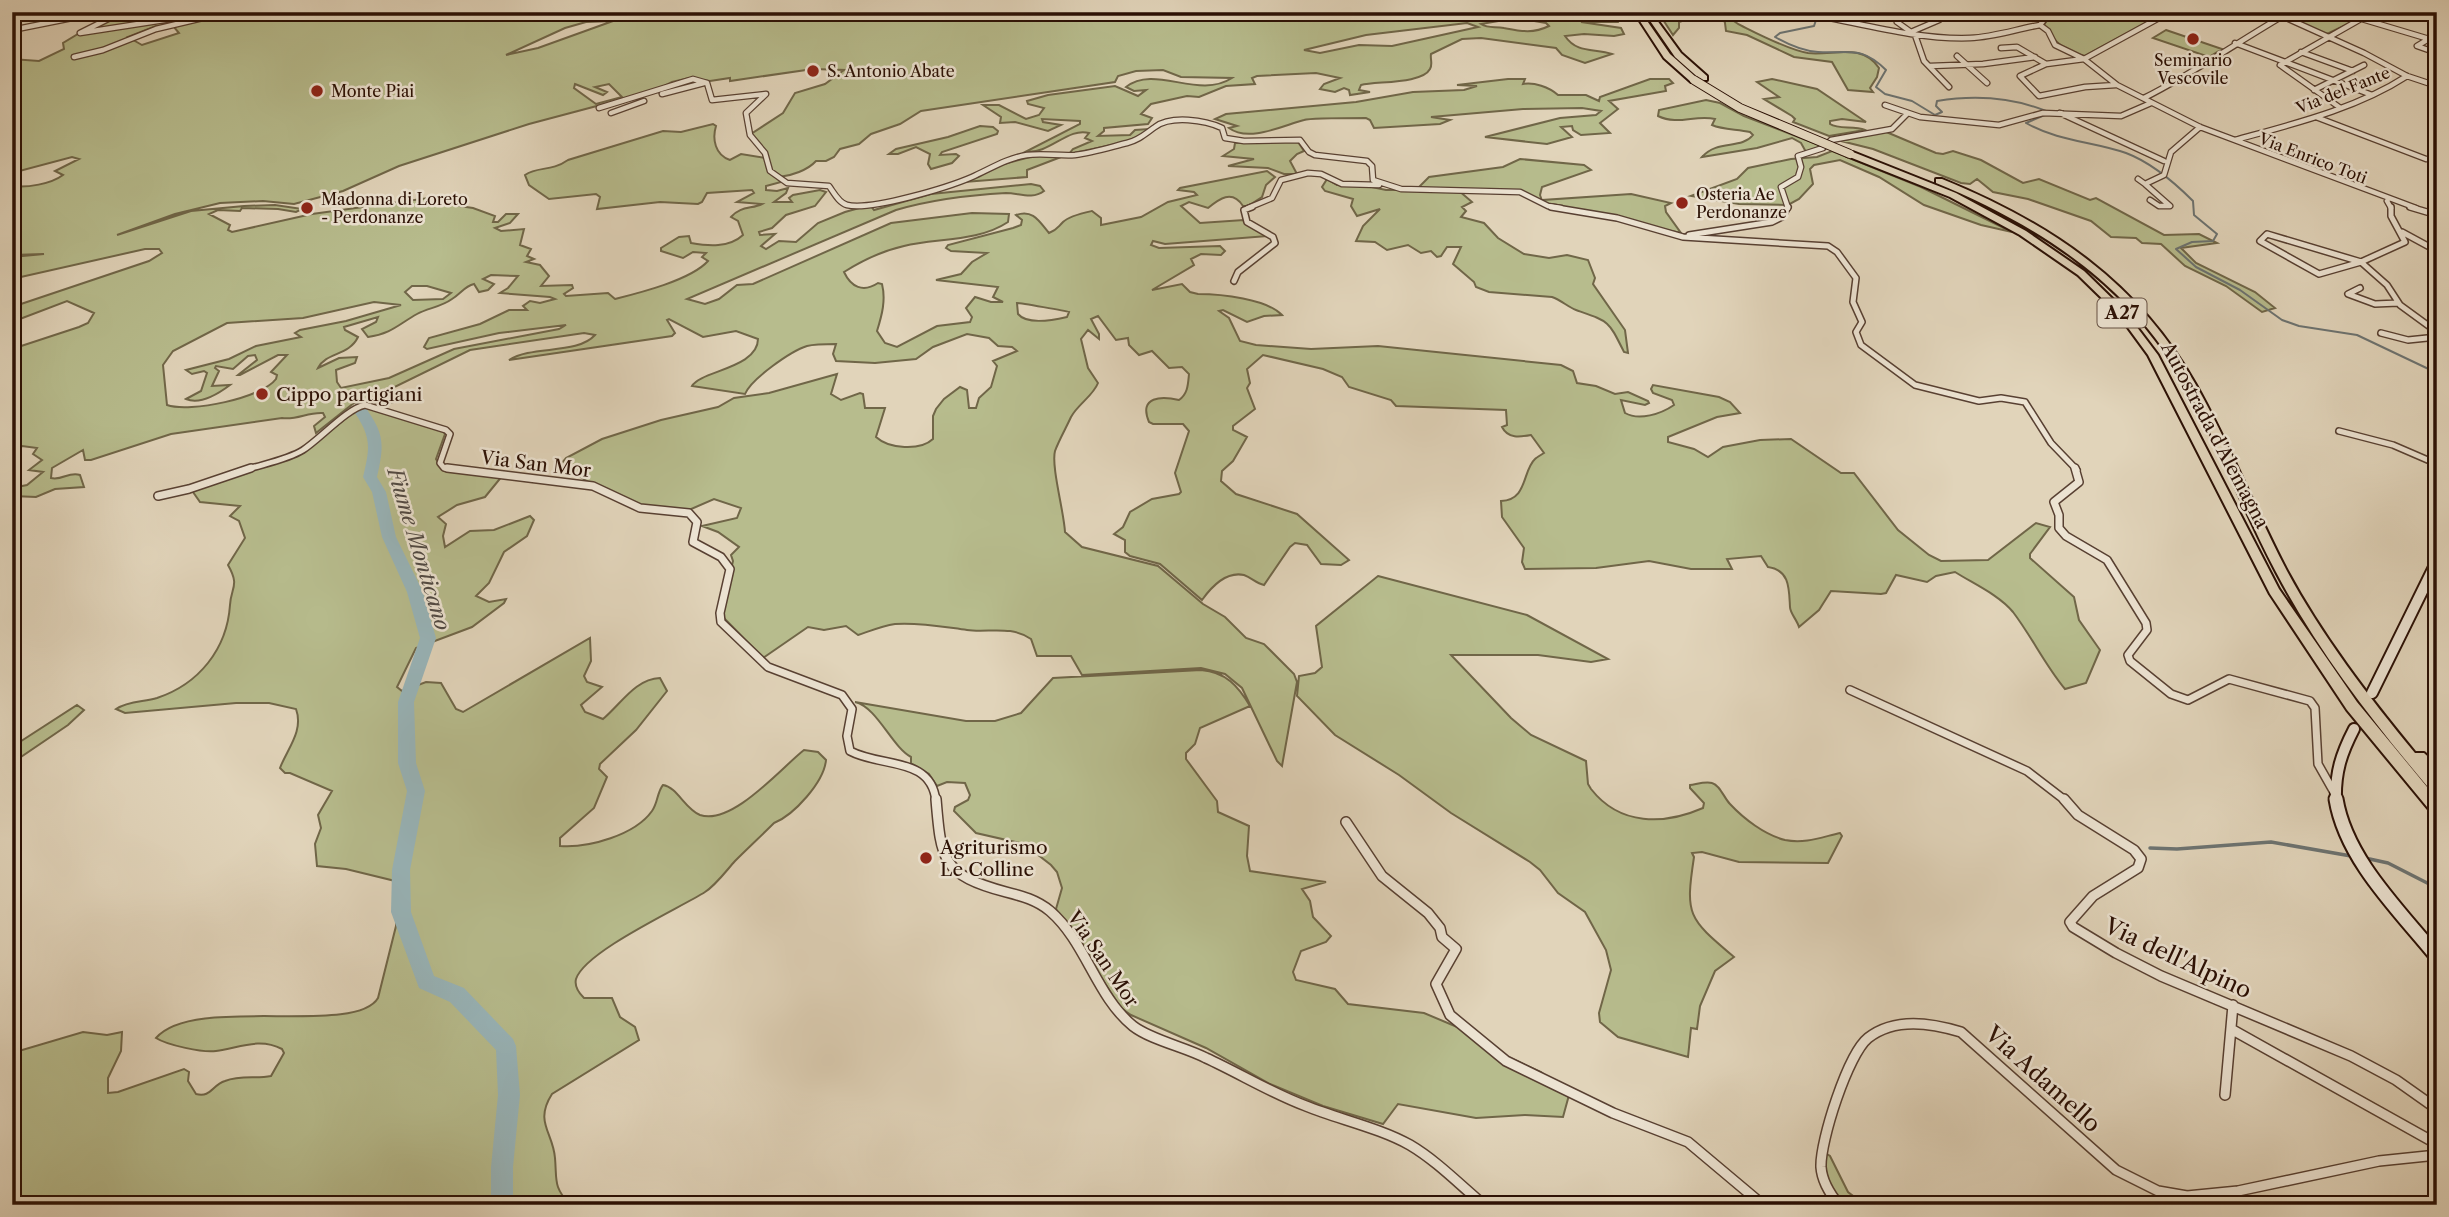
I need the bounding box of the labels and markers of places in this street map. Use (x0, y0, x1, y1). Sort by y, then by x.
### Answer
marker: Seminario Vescovile (2185, 31, 2201, 47)
place label: Seminario Vescovile (2154, 50, 2232, 88)
place label: S. Antonio Abate (827, 61, 955, 81)
marker: S. Antonio Abate (805, 63, 821, 79)
place label: Monte Piai (331, 81, 414, 101)
marker: Monte Piai (309, 83, 325, 99)
place label: Osteria Ae Perdonanze (1696, 184, 1787, 222)
place label: Madonna di Loreto - Perdonanze (321, 189, 468, 227)
marker: Osteria Ae Perdonanze (1674, 195, 1690, 211)
marker: Madonna di Loreto - Perdonanze (299, 200, 315, 216)
place label: Cippo partigiani (276, 383, 423, 406)
marker: Cippo partigiani (254, 386, 270, 402)
place label: Agriturismo Le Colline (939, 836, 1048, 881)
marker: Agriturismo Le Colline (918, 850, 934, 866)

